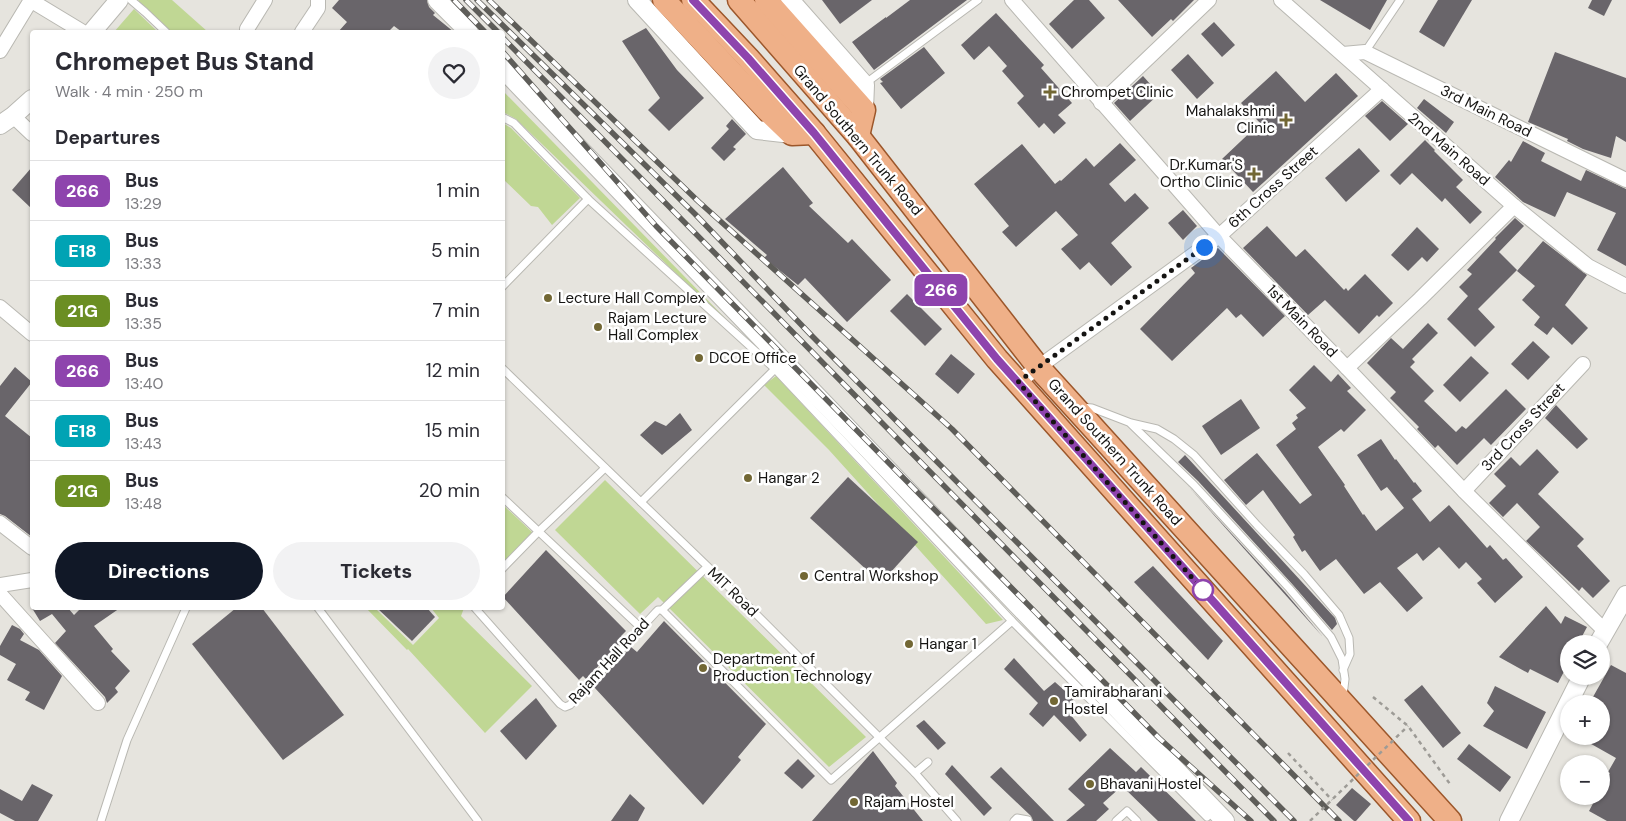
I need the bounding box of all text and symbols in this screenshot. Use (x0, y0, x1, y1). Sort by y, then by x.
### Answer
text: Chromepet Bus Stand (55, 46, 314, 77)
button: heart (428, 47, 480, 99)
street label: Grand Southern Trunk Road (789, 60, 927, 220)
street label: 3rd Main Road (1437, 80, 1535, 142)
text: Walk · 4 min · 250 m (55, 81, 203, 102)
place label: Chrompet Clinic (1061, 82, 1174, 102)
marker: Chrompet Clinic (1043, 85, 1057, 99)
place label: Mahalakshmi Clinic (1186, 101, 1275, 138)
street label: 2nd Main Road (1404, 108, 1494, 190)
marker: Mahalakshmi Clinic (1279, 113, 1293, 127)
text: Departures (55, 125, 160, 150)
street label: 6th Cross Street (1224, 141, 1322, 233)
place label: Dr.Kumar'S Ortho Clinic (1160, 155, 1243, 192)
marker: Dr.Kumar'S Ortho Clinic (1247, 167, 1261, 181)
text: Bus (125, 168, 159, 193)
text: 1 min (437, 178, 480, 203)
text: 266 (66, 179, 99, 203)
text: 13:29 (125, 193, 162, 214)
text: Bus (125, 228, 159, 253)
your location (1192, 235, 1217, 260)
text: 5 min (431, 238, 480, 263)
text: E18 (68, 239, 97, 263)
text: 13:33 (125, 253, 162, 274)
line badge: 266 (912, 274, 970, 306)
text: 266 (924, 278, 958, 302)
street label: 1st Main Road (1262, 280, 1342, 362)
text: Bus (125, 288, 159, 313)
place label: Lecture Hall Complex (558, 288, 706, 308)
marker: Lecture Hall Complex (542, 292, 554, 304)
text: 7 min (432, 298, 480, 323)
text: 21G (67, 299, 98, 323)
place label: Rajam Lecture Hall Complex (608, 308, 707, 345)
text: 13:35 (125, 313, 162, 334)
marker: Rajam Lecture Hall Complex (592, 321, 604, 333)
text: Bus (125, 348, 159, 373)
place label: DCOE Office (709, 348, 796, 368)
marker: DCOE Office (693, 352, 705, 364)
text: 12 min (426, 358, 480, 383)
text: 266 (66, 359, 99, 383)
text: 13:40 (125, 373, 163, 394)
street label: Grand Southern Trunk Road (1044, 374, 1186, 530)
street label: 3rd Cross Street (1477, 378, 1569, 476)
text: Bus (125, 408, 159, 433)
text: 15 min (425, 418, 480, 443)
text: E18 (68, 419, 97, 443)
text: 13:43 (125, 433, 162, 454)
text: Bus (125, 468, 159, 493)
place label: Hangar 2 (758, 468, 820, 488)
marker: Hangar 2 (742, 472, 754, 484)
text: 20 min (419, 478, 480, 503)
text: 21G (67, 479, 98, 503)
text: 13:48 (125, 493, 162, 514)
button: Directions (55, 542, 263, 600)
button: Tickets (273, 542, 480, 600)
street label: MIT Road (703, 563, 763, 621)
place label: Central Workshop (814, 566, 939, 586)
marker: Central Workshop (798, 570, 810, 582)
unlabelled marker (1192, 579, 1214, 601)
street label: Rajam Hall Road (564, 614, 654, 708)
place label: Hangar 1 (919, 634, 977, 654)
map controls (1560, 635, 1610, 805)
button: layers (1560, 635, 1610, 685)
marker: Hangar 1 (903, 638, 915, 650)
place label: Department of Production Technology (713, 649, 873, 686)
marker: Department of Production Technology (697, 662, 709, 674)
place label: Tamirabharani Hostel (1064, 682, 1162, 719)
marker: Tamirabharani Hostel (1048, 695, 1060, 707)
button: + (1560, 695, 1610, 745)
button: − (1560, 755, 1610, 805)
place label: Bhavani Hostel (1100, 774, 1201, 794)
marker: Bhavani Hostel (1084, 778, 1096, 790)
place label: Rajam Hostel (864, 792, 954, 812)
marker: Rajam Hostel (848, 796, 860, 808)

